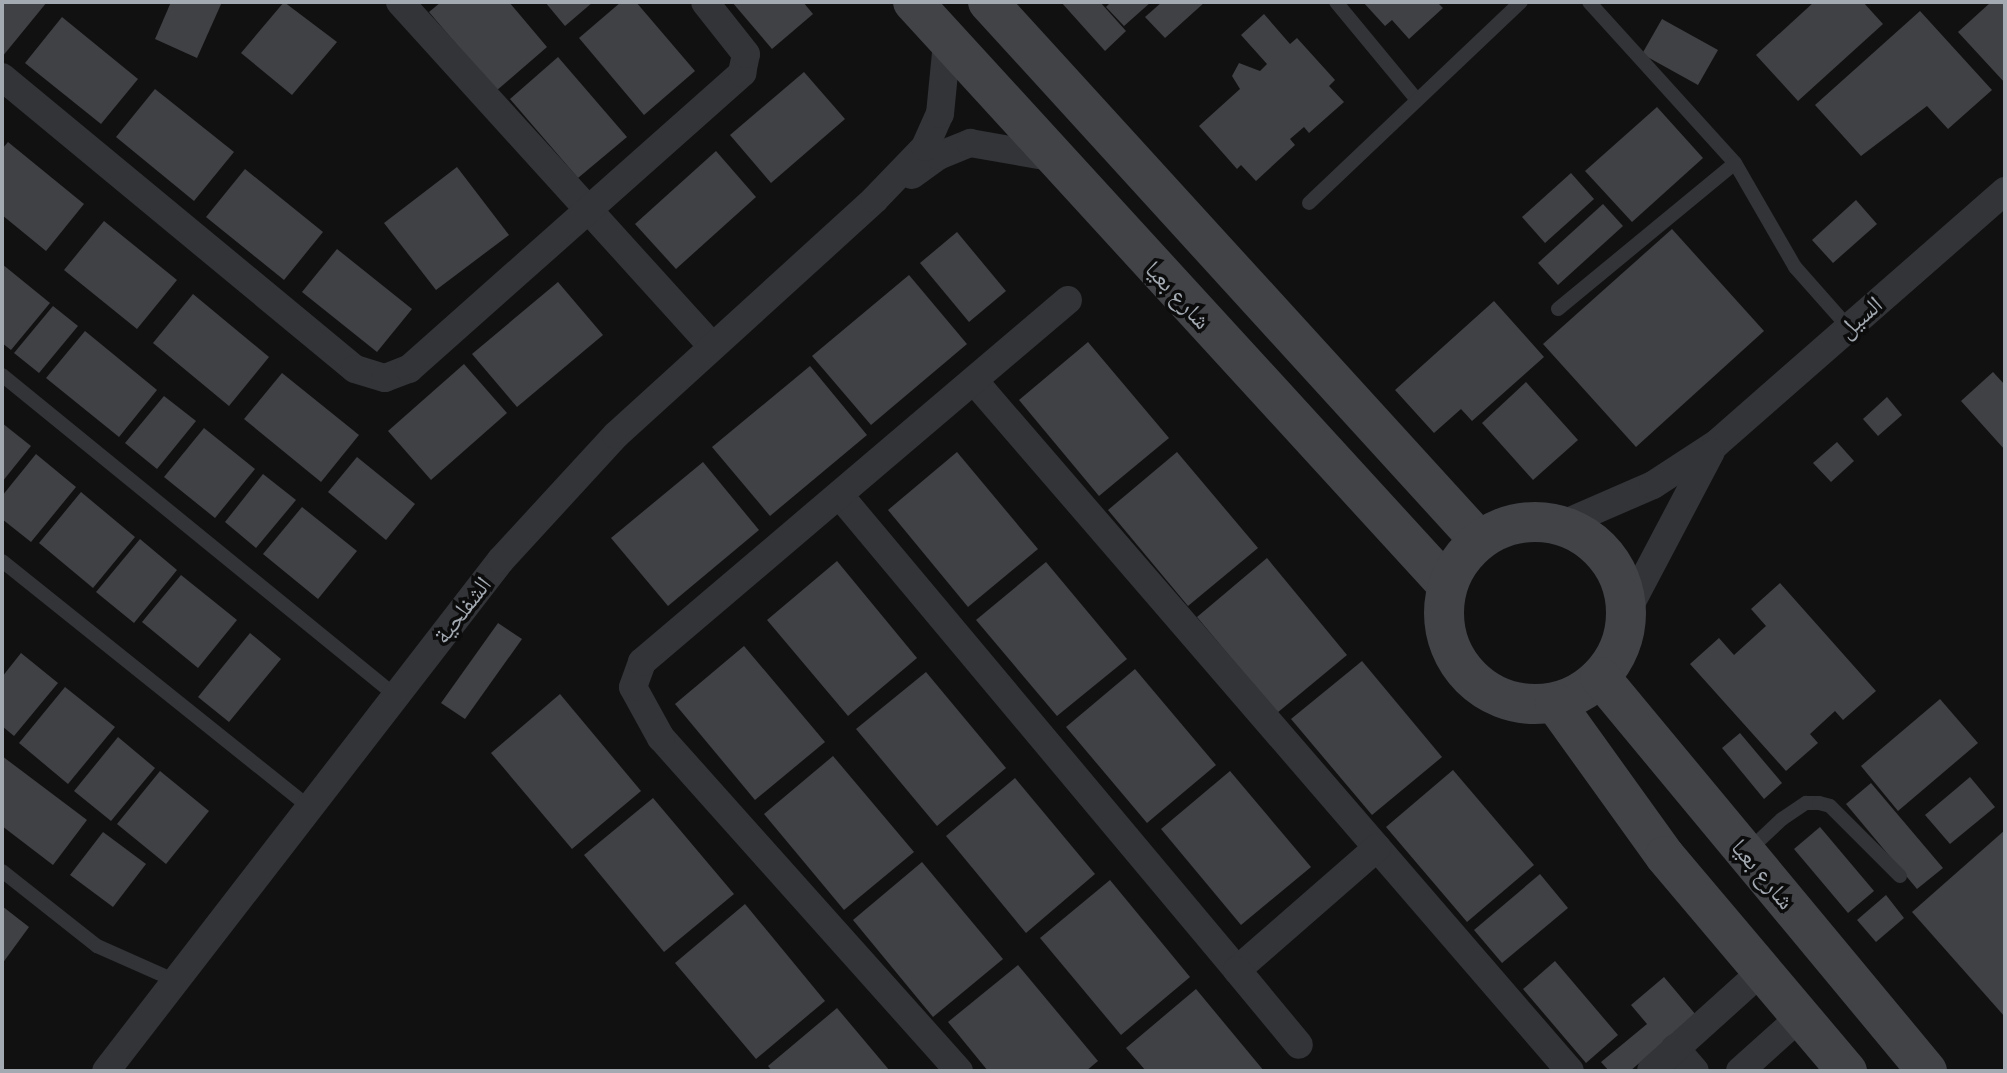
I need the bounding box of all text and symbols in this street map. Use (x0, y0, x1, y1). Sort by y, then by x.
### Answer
street label: شارع بعيا (1139, 255, 1217, 335)
street label: السيل (1832, 290, 1888, 344)
street label: الشفلحية (427, 571, 497, 649)
street label: شارع بعيا (1725, 833, 1801, 915)

